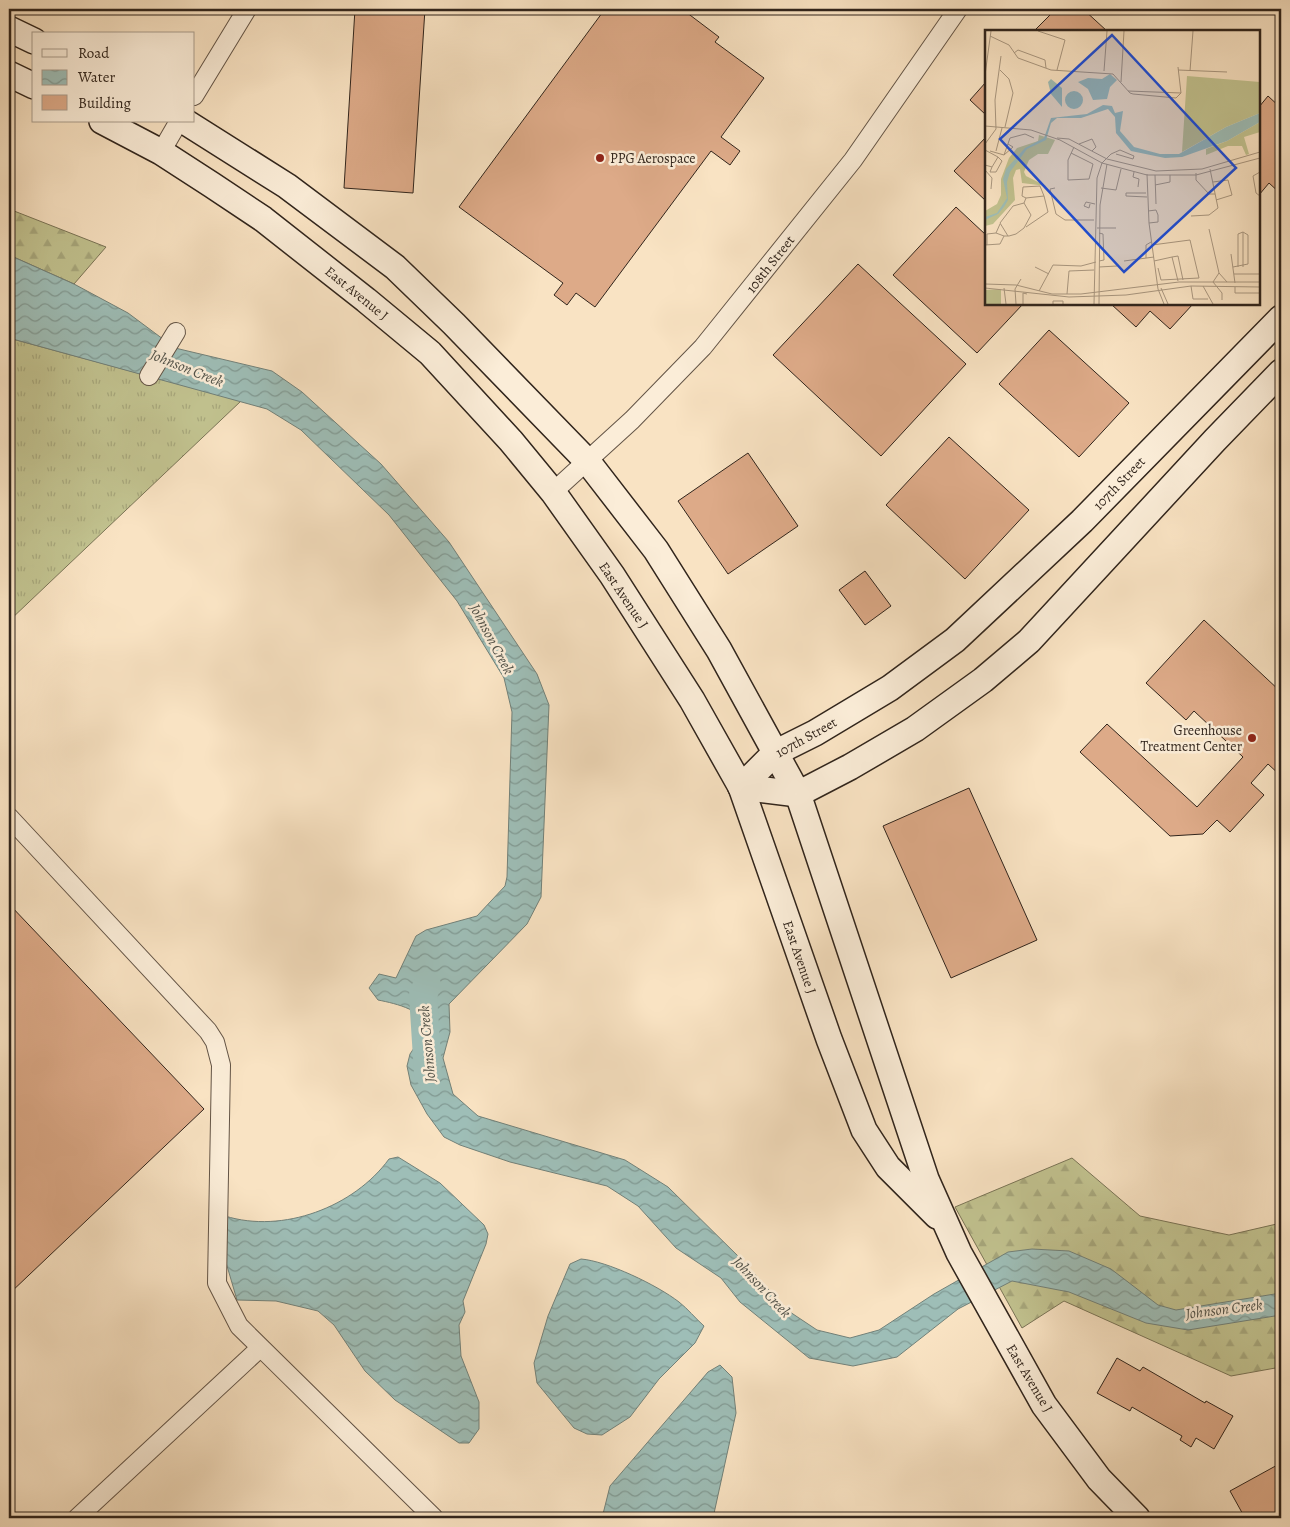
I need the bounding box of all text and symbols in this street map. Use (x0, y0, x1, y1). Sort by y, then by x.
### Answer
inset map (985, 30, 1260, 305)
legend (32, 32, 195, 122)
text: Road (78, 43, 110, 63)
text: Water (77, 67, 115, 87)
text: Building (78, 93, 131, 113)
place label: PPG Aerospace (610, 149, 696, 168)
marker: PPG Aerospace (594, 152, 606, 164)
street label: 108th Street (742, 231, 799, 297)
street label: East Avenue J (321, 262, 392, 325)
water label: Johnson Creek (146, 344, 227, 392)
street label: 107th Street (1089, 452, 1150, 514)
street label: East Avenue J (594, 558, 653, 632)
water label: Johnson Creek (465, 599, 519, 678)
street label: 107th Street (772, 713, 841, 762)
place label: Greenhouse Treatment Center (1140, 721, 1243, 756)
marker: Greenhouse Treatment Center (1246, 732, 1258, 744)
street label: East Avenue J (778, 918, 821, 996)
water label: Johnson Creek (414, 1004, 440, 1084)
water label: Johnson Creek (728, 1251, 796, 1322)
water label: Johnson Creek (1183, 1294, 1264, 1324)
street label: East Avenue J (1002, 1341, 1057, 1416)

